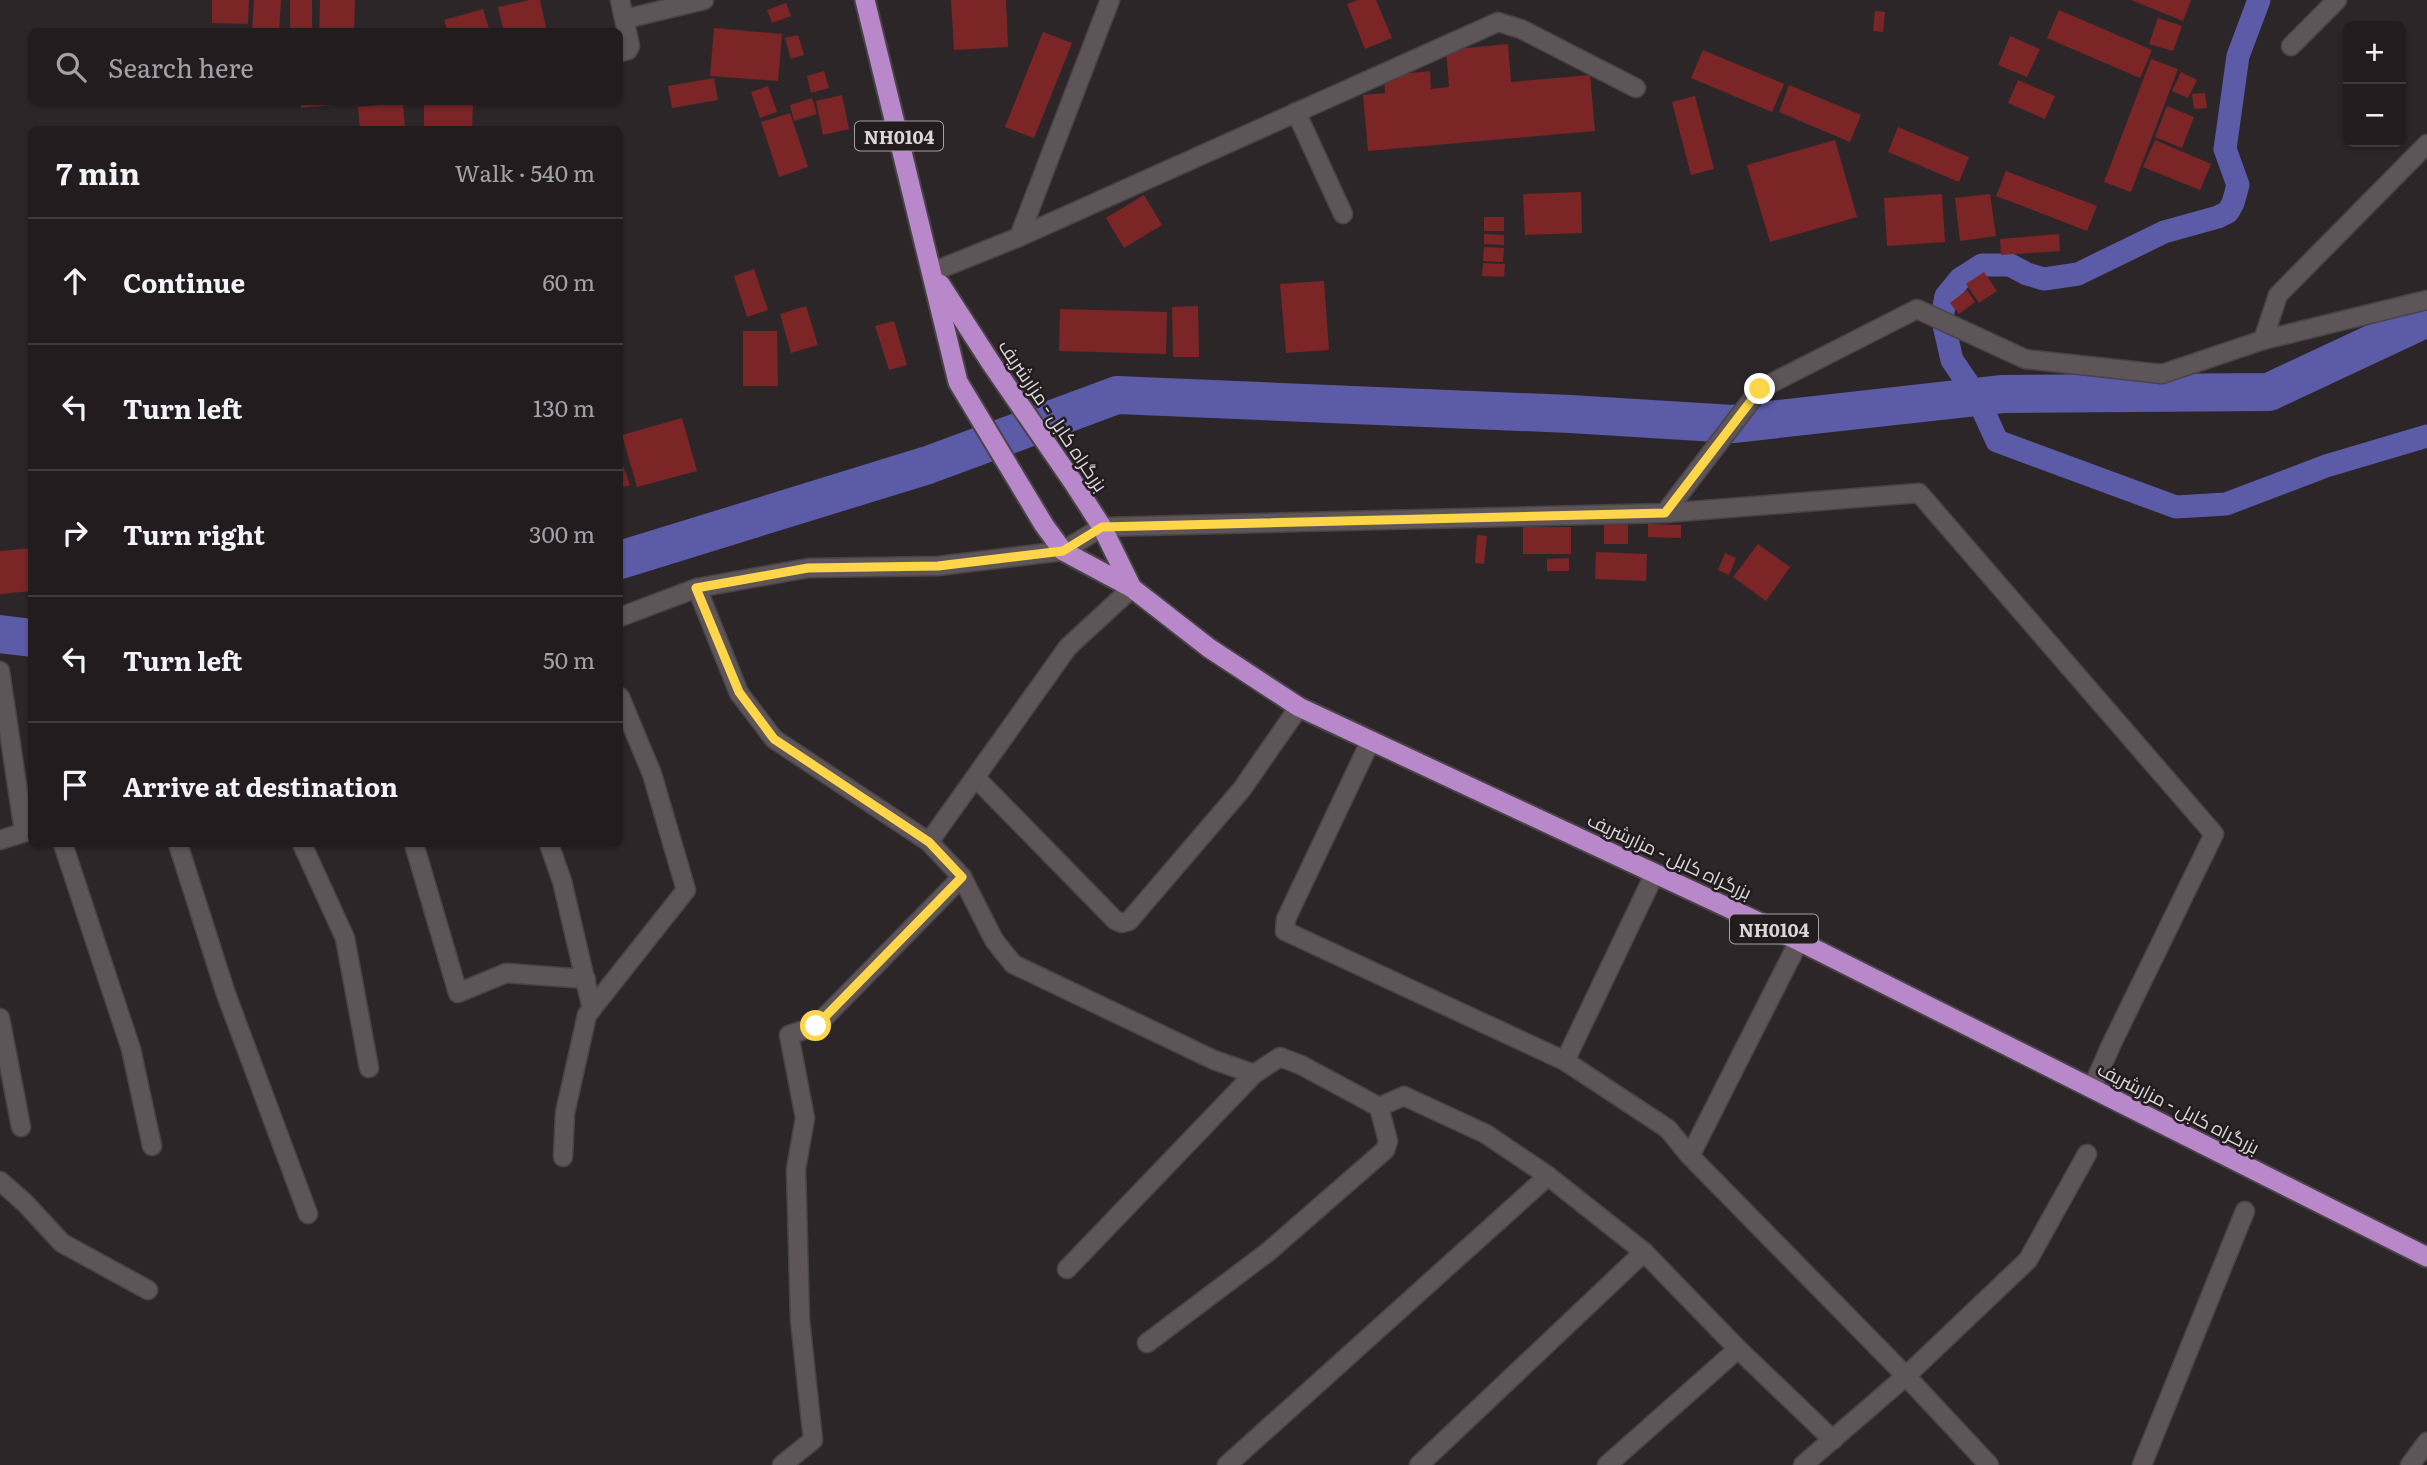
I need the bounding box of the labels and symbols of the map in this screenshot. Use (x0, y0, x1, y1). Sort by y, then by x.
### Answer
road number: NH0104 (855, 121, 943, 150)
street label: بزرگراه کابل - مزارشریف (992, 333, 1116, 497)
route end (1744, 373, 1775, 404)
street label: بزرگراه کابل - مزارشریف (1583, 805, 1757, 905)
road number: NH0104 (1730, 914, 1818, 944)
route start (800, 1010, 831, 1041)
street label: بزرگراه کابل - مزارشریف (2093, 1054, 2265, 1160)

